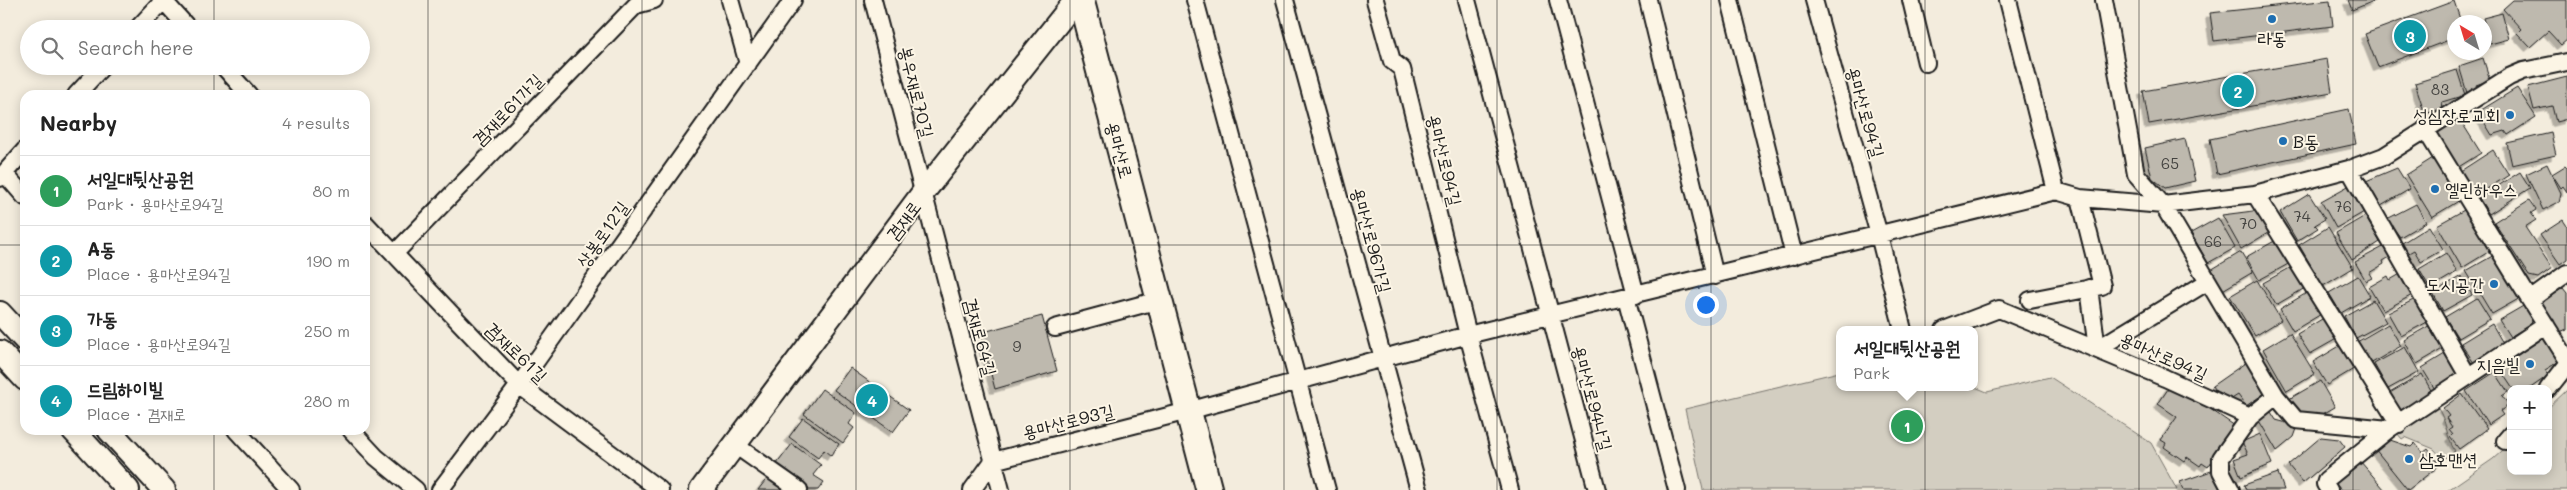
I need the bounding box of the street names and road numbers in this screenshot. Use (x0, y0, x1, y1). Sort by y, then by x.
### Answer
street label: 봉우재로70길 (894, 44, 940, 141)
street label: 용마산로94길 (1842, 64, 1891, 161)
street label: 겸재로61가길 (467, 67, 548, 150)
street label: 용마산로94길 (1422, 112, 1468, 209)
street label: 용마산로 (1101, 119, 1139, 181)
street label: 용마산로96가길 (1346, 185, 1398, 296)
street label: 겸재로 (880, 195, 926, 245)
street label: 상봉로12길 (570, 196, 634, 272)
street label: 겸재로64길 (959, 296, 1003, 379)
street label: 겸재로61길 (481, 317, 553, 388)
street label: 용마산로94길 (2116, 326, 2212, 386)
street label: 용마산로94나길 (1567, 343, 1619, 454)
street label: 용마산로93길 (1020, 398, 1117, 444)

